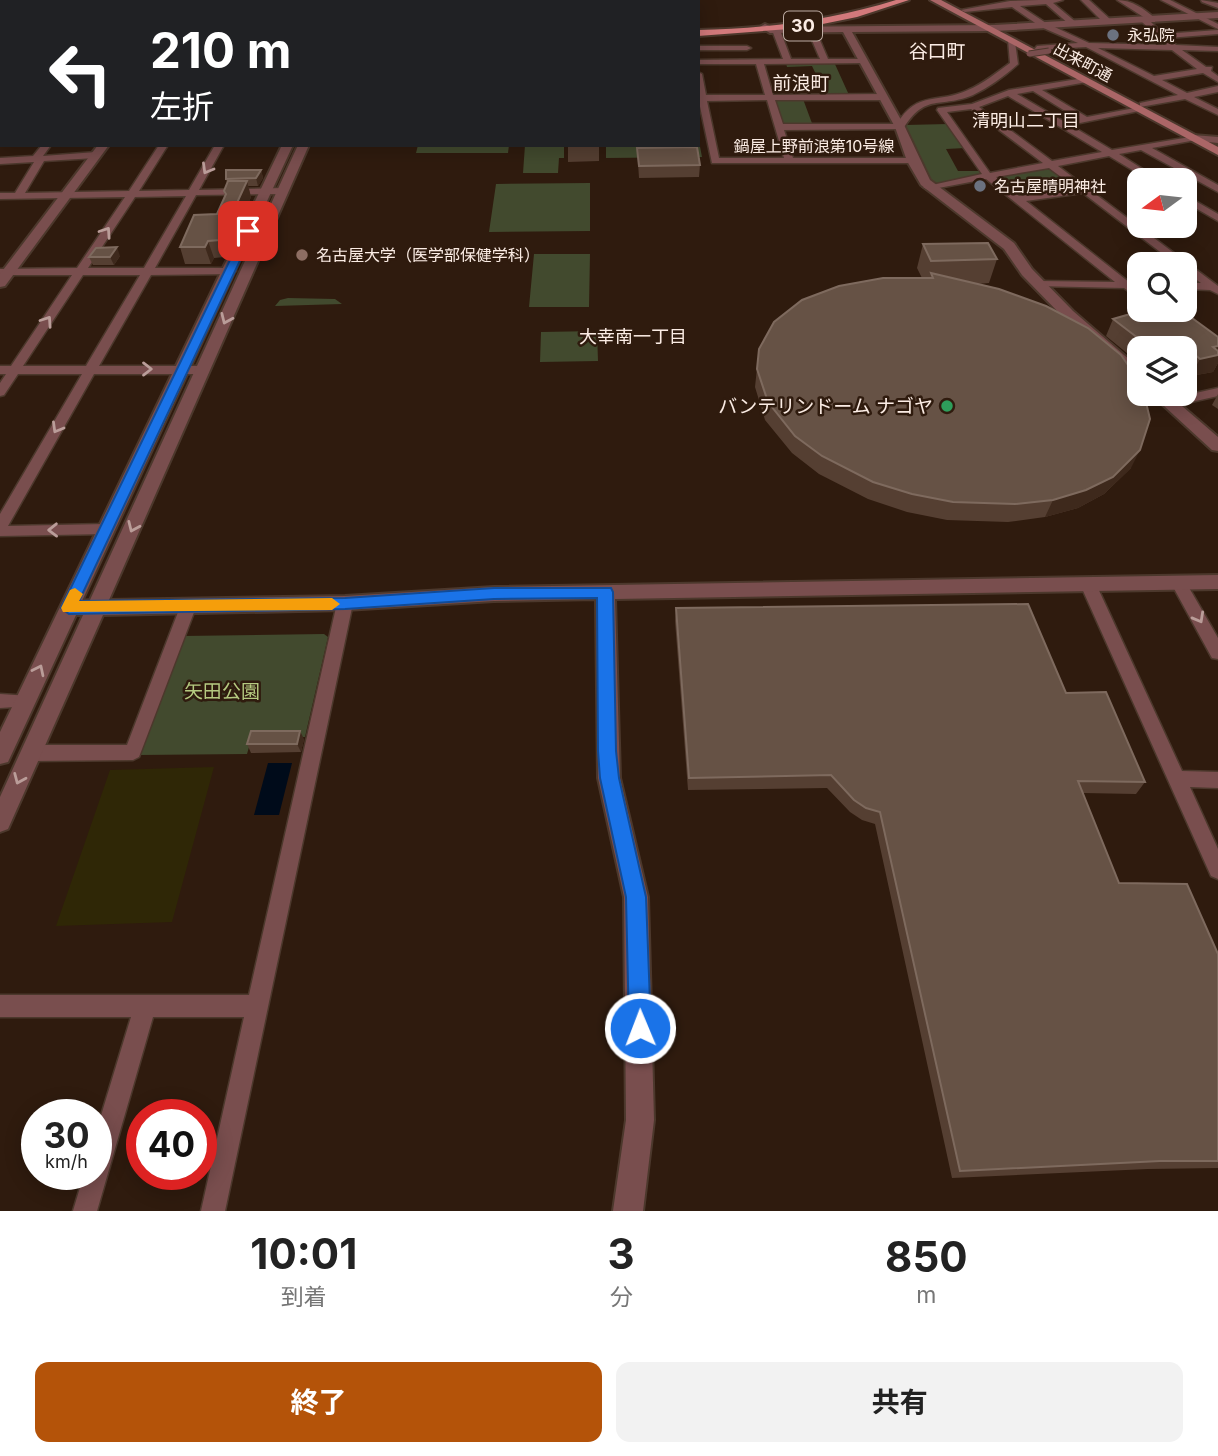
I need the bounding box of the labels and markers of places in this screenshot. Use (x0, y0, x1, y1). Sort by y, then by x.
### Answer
place label: 永弘院 (1127, 25, 1175, 45)
marker: 永弘院 (1105, 27, 1121, 43)
place label: 名古屋晴明神社 (994, 176, 1106, 196)
marker: 名古屋晴明神社 (972, 178, 988, 194)
pin (218, 201, 278, 261)
place label: 名古屋大学（医学部保健学科） (316, 245, 540, 265)
marker: 名古屋大学（医学部保健学科） (294, 247, 310, 263)
place label: バンテリンドーム ナゴヤ (718, 395, 933, 418)
marker: バンテリンドーム ナゴヤ (939, 398, 955, 414)

